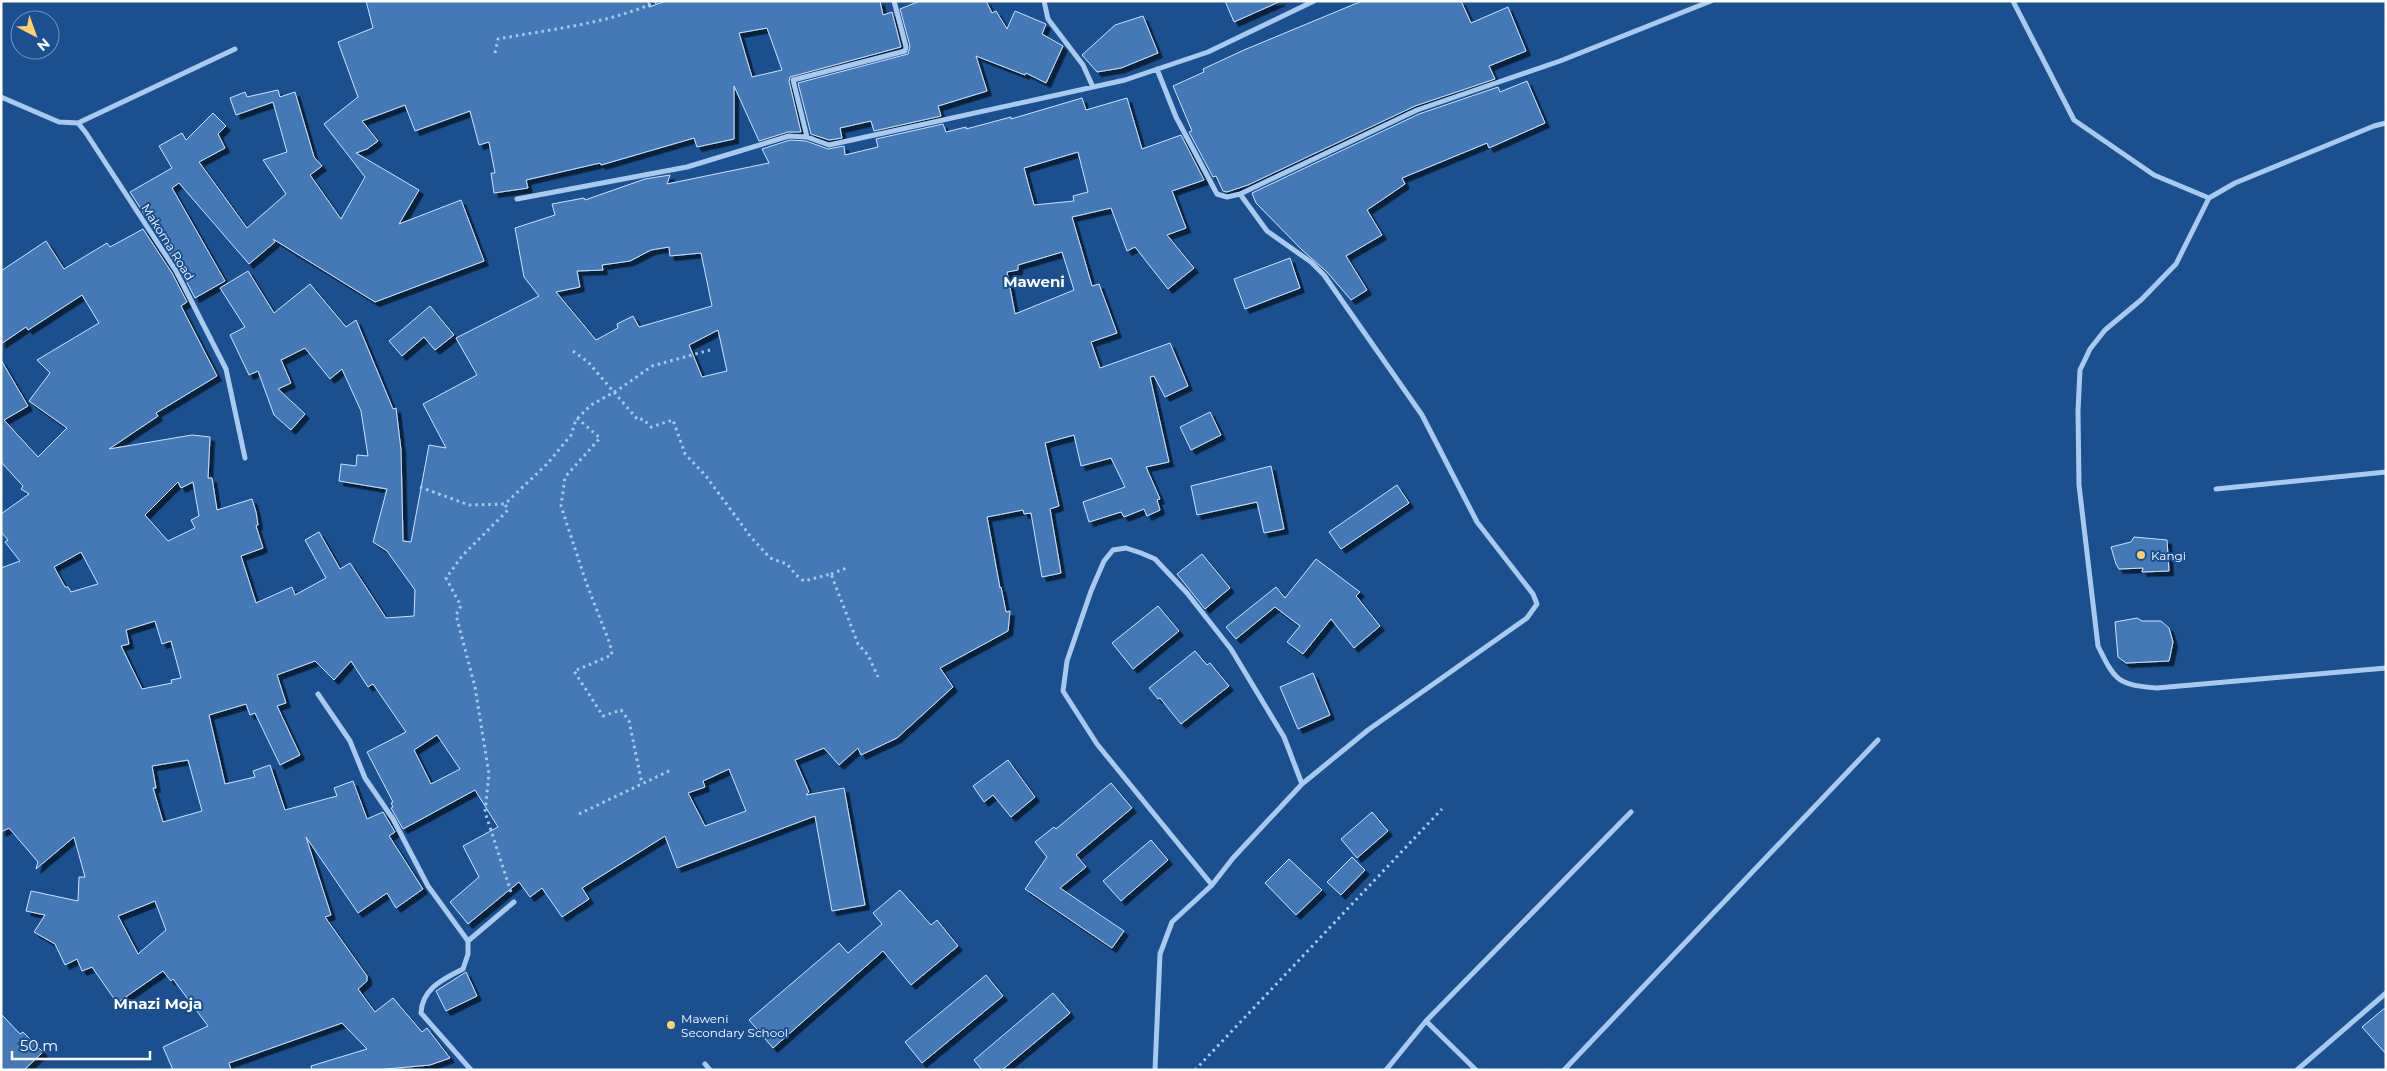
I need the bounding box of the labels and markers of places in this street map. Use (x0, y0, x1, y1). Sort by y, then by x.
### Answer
place label: Kangi (2151, 548, 2186, 563)
marker: Kangi (2135, 549, 2147, 561)
place label: Maweni Secondary School (681, 1011, 788, 1040)
marker: Maweni Secondary School (665, 1019, 677, 1031)

